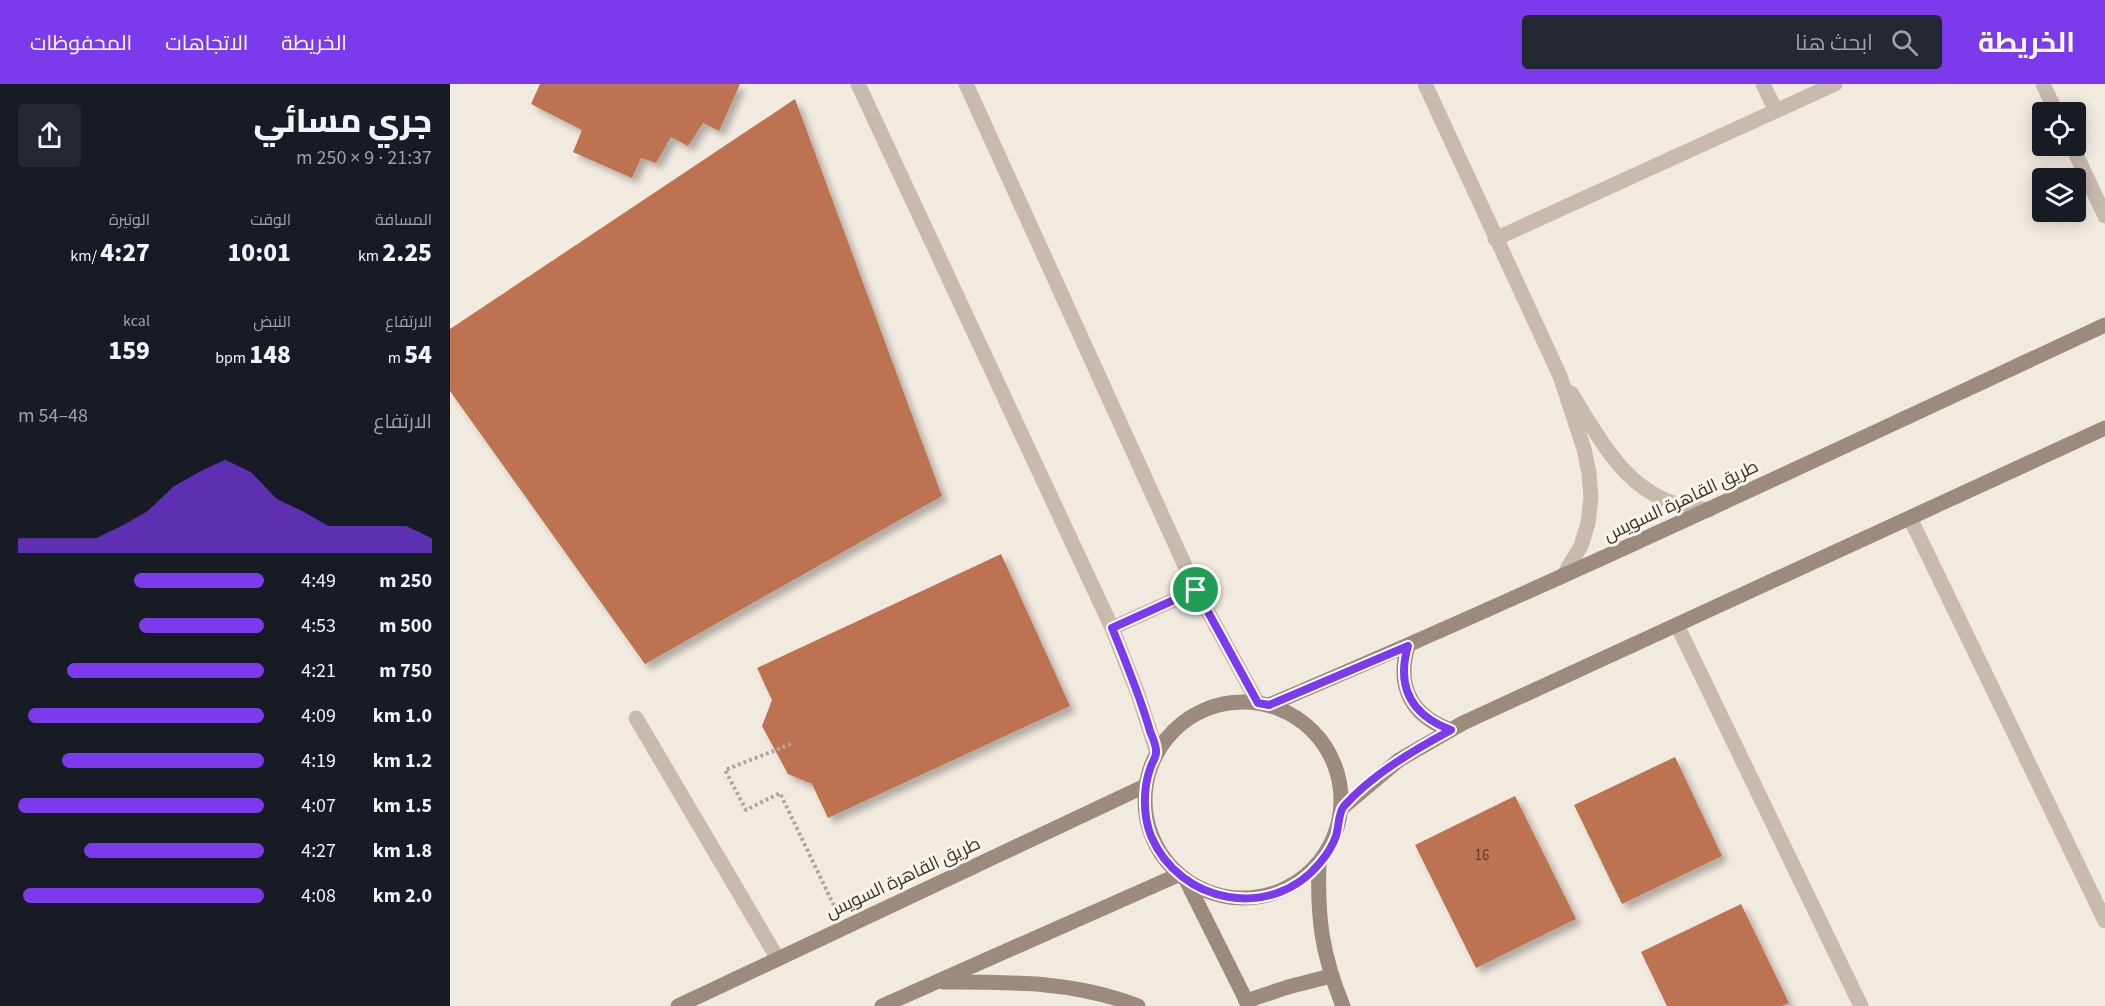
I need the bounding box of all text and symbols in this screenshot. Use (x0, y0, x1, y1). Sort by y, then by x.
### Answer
search box (1522, 15, 1942, 69)
text: الخريطة (1978, 23, 2075, 63)
icon: search (1888, 26, 1921, 59)
text: ابحث هنا (1795, 27, 1873, 59)
text: المحفوظات (30, 28, 132, 58)
text: الاتجاهات (165, 28, 248, 58)
text: الخريطة (281, 28, 347, 58)
text: جري مسائي (254, 98, 432, 145)
map controls (2032, 102, 2086, 222)
button: locate (2032, 102, 2086, 156)
button: share (18, 104, 81, 167)
text: 21:37 · 9 × 250 m (296, 144, 432, 172)
button: layers (2032, 168, 2086, 222)
text: الوتيرة (109, 209, 150, 231)
text: الوقت (250, 209, 291, 231)
text: المسافة (375, 209, 432, 231)
text: 4:27 (100, 234, 150, 271)
text: 10:01 (227, 234, 291, 271)
text: 2.25 (382, 234, 432, 271)
text: /km (70, 245, 100, 267)
text: km (358, 245, 382, 267)
text: kcal (123, 310, 150, 332)
text: النبض (253, 311, 291, 333)
text: الارتفاع (385, 311, 432, 333)
text: 159 (108, 332, 150, 369)
text: 148 (249, 336, 291, 373)
text: 54 (404, 336, 432, 373)
text: bpm (215, 347, 249, 369)
text: m (388, 347, 404, 369)
text: 48–54 m (18, 402, 88, 430)
text: الارتفاع (373, 408, 432, 436)
street label: طريق القاهرة السويس (1600, 454, 1762, 548)
pin (1170, 564, 1221, 615)
text: 4:49 (301, 567, 336, 595)
text: 250 m (379, 567, 432, 595)
icon: arrive (1179, 573, 1212, 606)
text: 4:53 (301, 612, 336, 640)
text: 500 m (379, 612, 432, 640)
text: 4:21 (301, 657, 336, 685)
text: 750 m (379, 657, 432, 685)
text: 4:09 (301, 702, 336, 730)
text: 1.0 km (373, 702, 432, 730)
text: 4:19 (301, 747, 336, 775)
text: 1.2 km (373, 747, 432, 775)
text: 4:07 (301, 792, 336, 820)
text: 1.5 km (373, 792, 432, 820)
street label: طريق القاهرة السويس (822, 831, 984, 925)
text: 4:27 (301, 837, 336, 865)
text: 1.8 km (373, 837, 432, 865)
house number: 16 (1475, 845, 1489, 866)
text: 4:08 (301, 882, 336, 910)
text: 2.0 km (373, 882, 432, 910)

